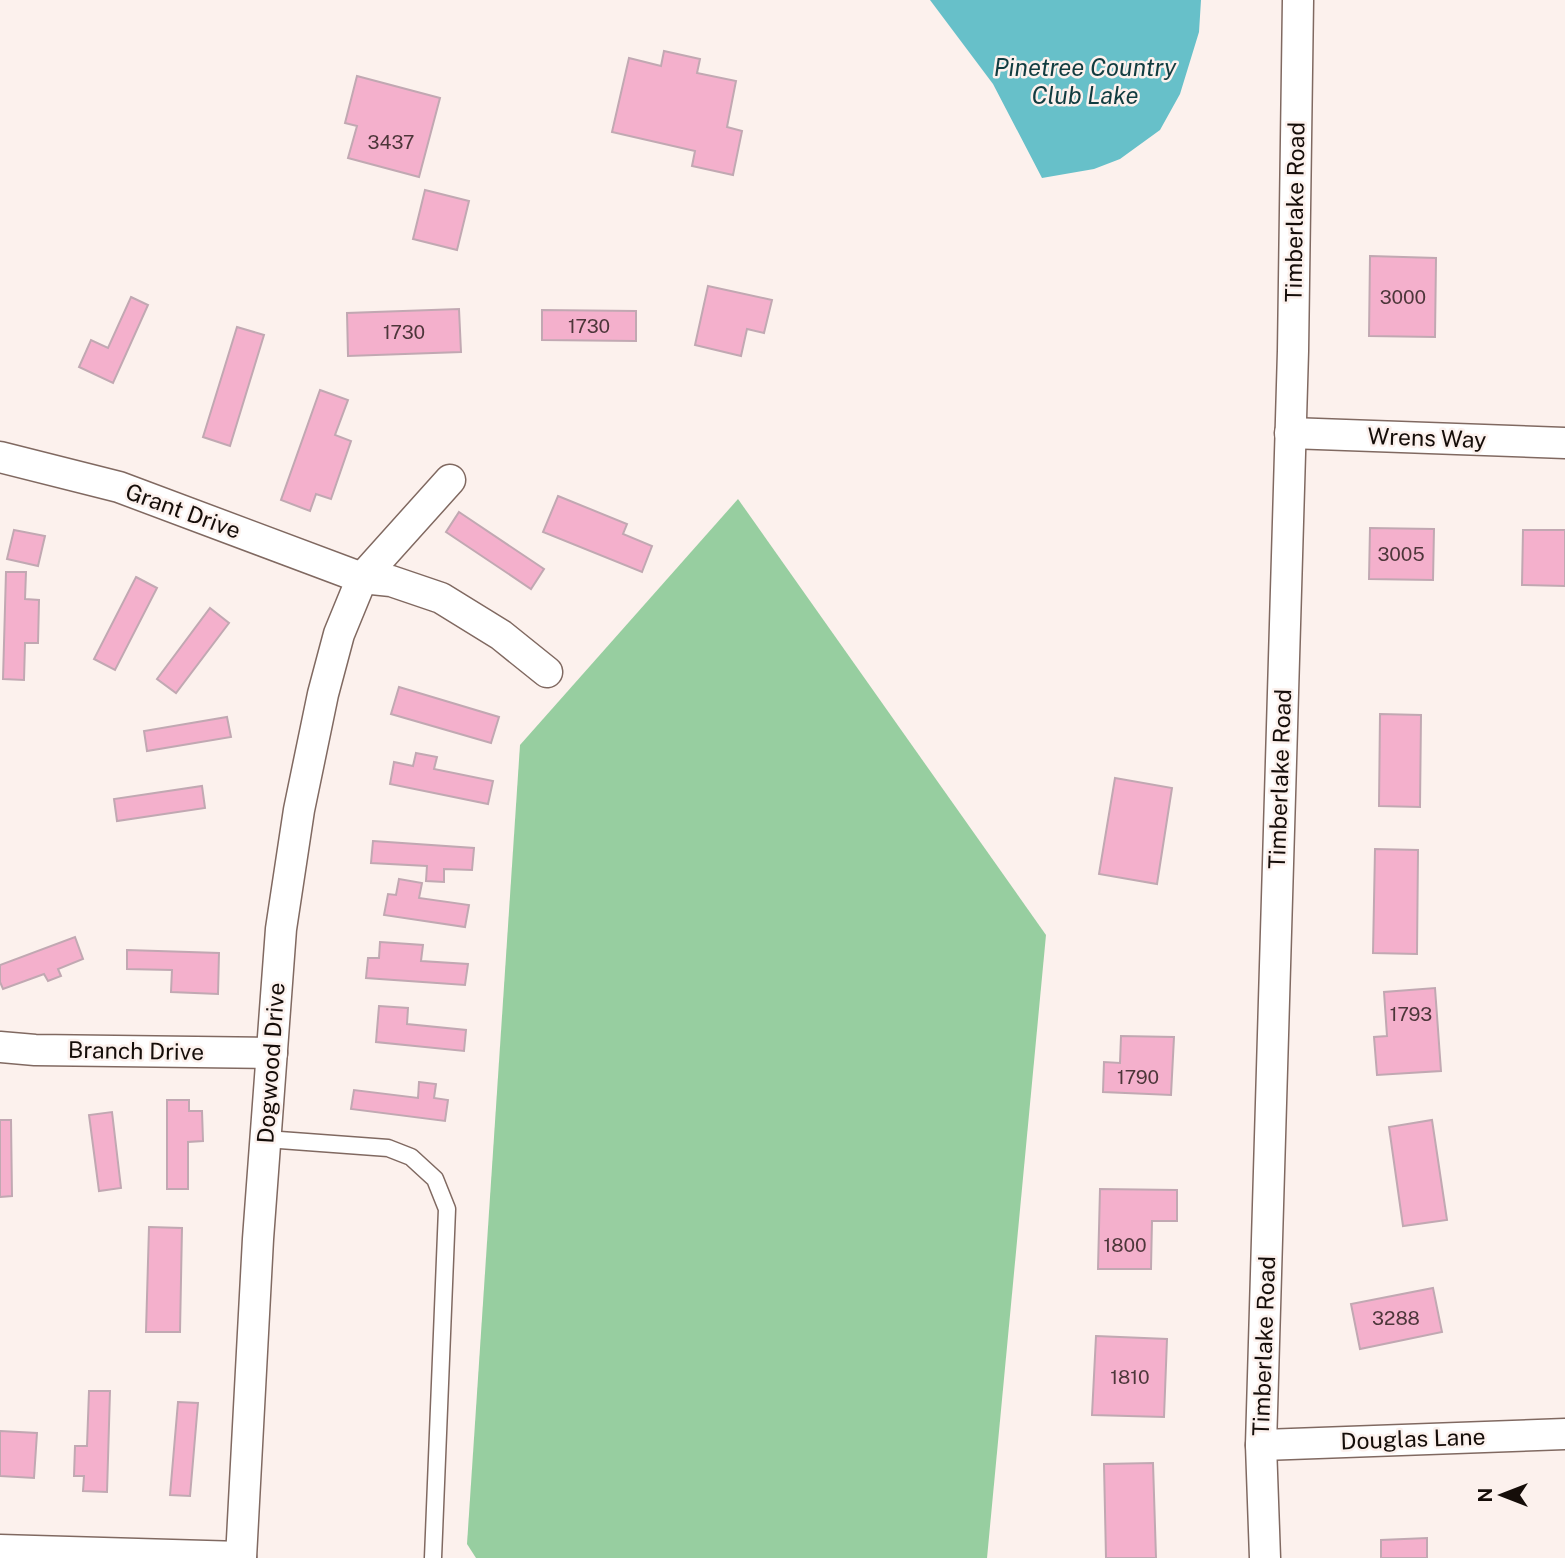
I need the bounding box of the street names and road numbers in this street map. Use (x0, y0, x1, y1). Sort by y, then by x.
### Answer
street label: Timberlake Road (1279, 122, 1310, 302)
street label: Wrens Way (1367, 422, 1487, 453)
street label: Grant Drive (122, 477, 244, 544)
street label: Timberlake Road (1263, 689, 1296, 869)
street label: Dogwood Drive (251, 982, 290, 1144)
street label: Branch Drive (68, 1036, 204, 1065)
street label: Timberlake Road (1247, 1256, 1280, 1436)
street label: Douglas Lane (1340, 1422, 1486, 1455)

